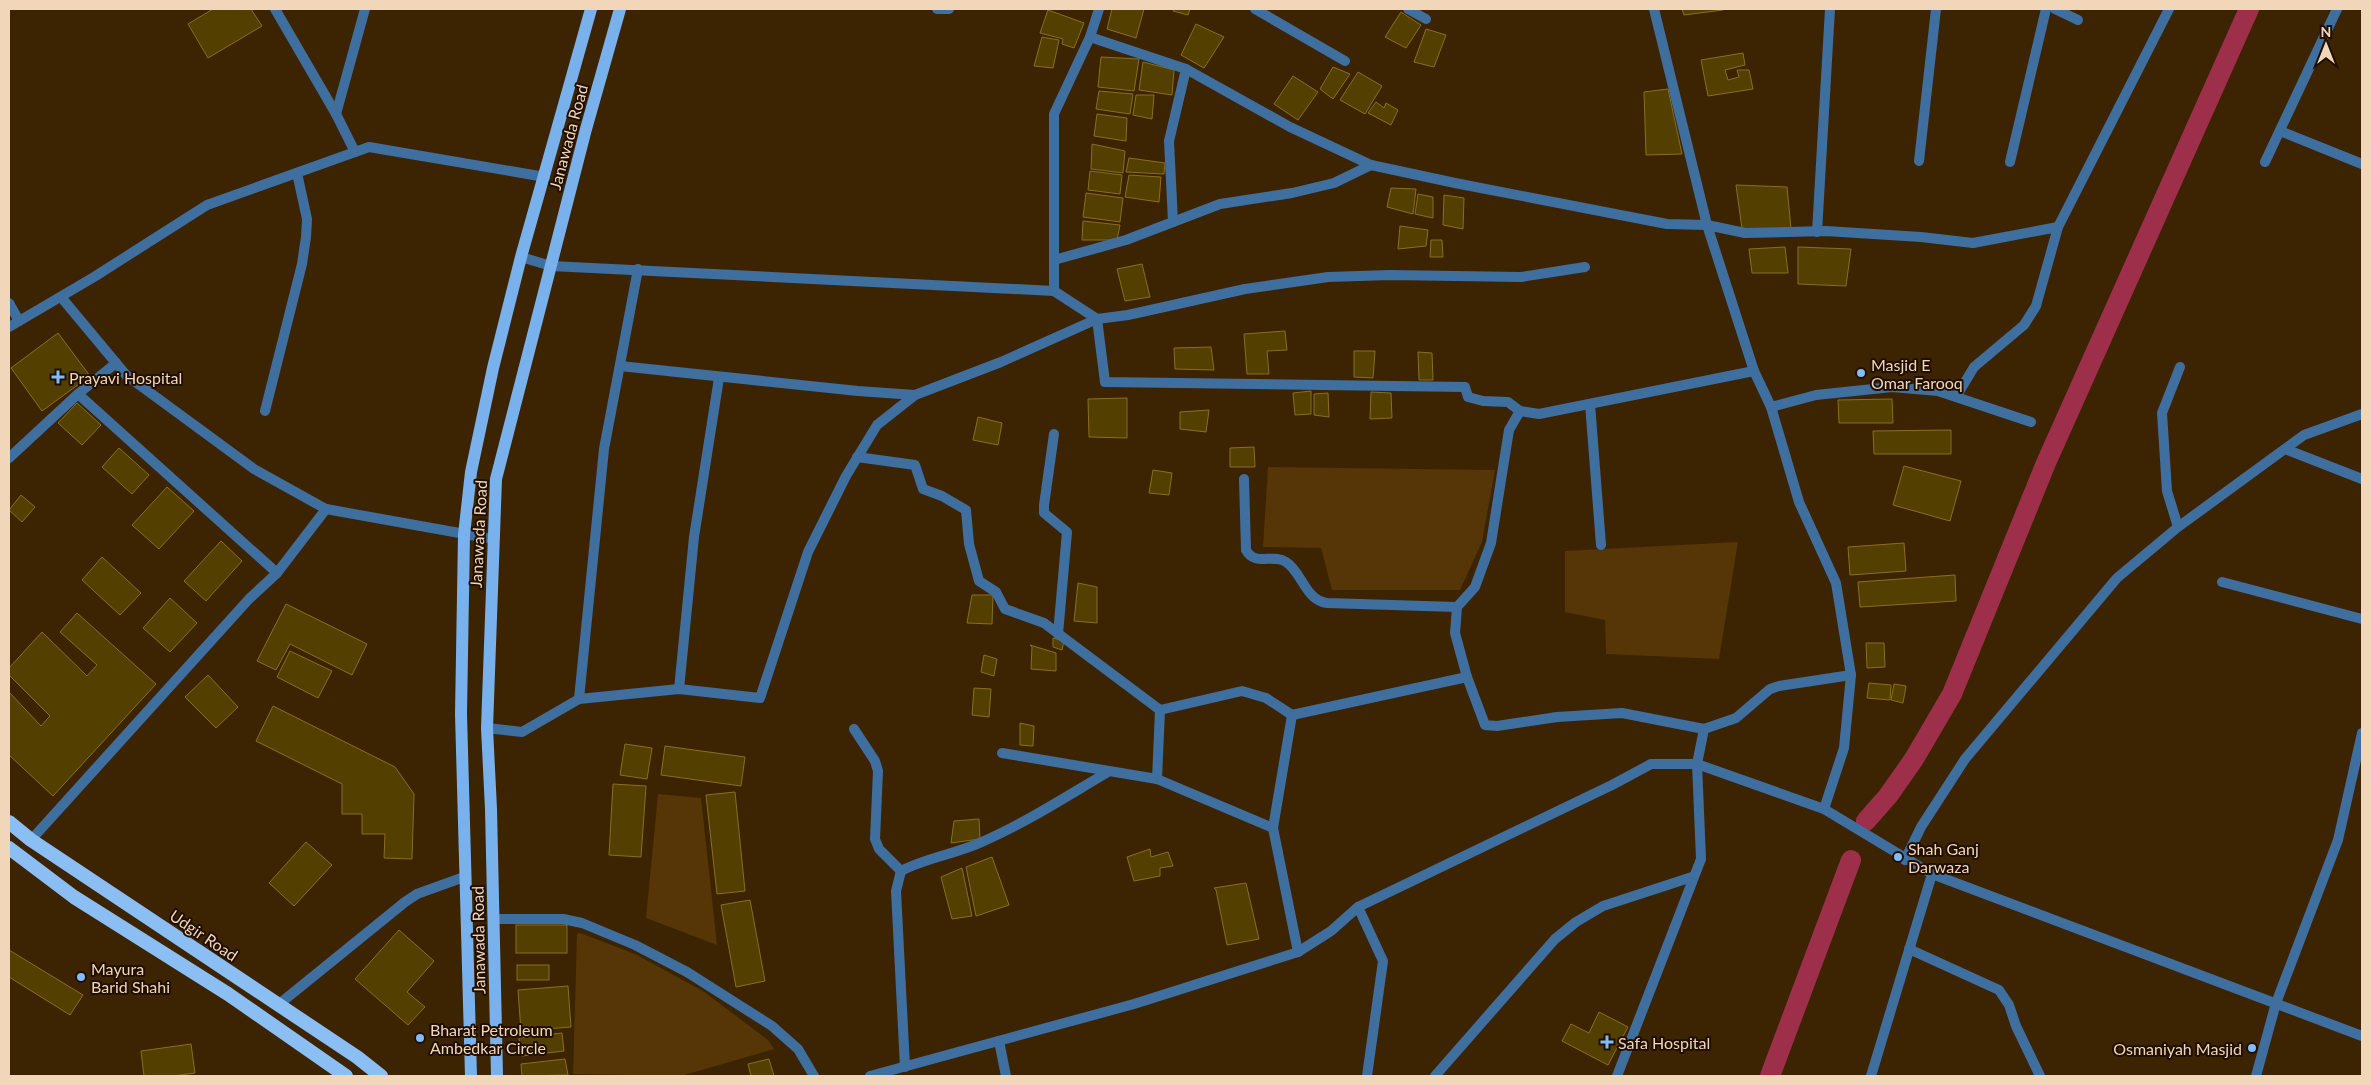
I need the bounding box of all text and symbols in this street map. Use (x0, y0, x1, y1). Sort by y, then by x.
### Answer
north arrow (2301, 20, 2351, 70)
text: N (2321, 23, 2331, 40)
street label: Janawada Road (545, 82, 591, 192)
place label: Masjid E Omar Farooq (1871, 355, 1963, 392)
marker: Masjid E Omar Farooq (1855, 367, 1867, 379)
place label: Prayavi Hospital (69, 368, 182, 387)
marker: Prayavi Hospital (51, 370, 65, 384)
street label: Janawada Road (466, 479, 490, 589)
place label: Shah Ganj Darwaza (1908, 839, 1979, 876)
marker: Shah Ganj Darwaza (1892, 851, 1904, 863)
street label: Janawada Road (468, 886, 488, 994)
street label: Udgir Road (166, 905, 242, 965)
place label: Mayura Barid Shahi (91, 959, 170, 996)
marker: Mayura Barid Shahi (75, 971, 87, 983)
place label: Bharat Petroleum Ambedkar Circle (430, 1020, 553, 1057)
marker: Bharat Petroleum Ambedkar Circle (414, 1032, 426, 1044)
place label: Safa Hospital (1618, 1033, 1710, 1052)
marker: Safa Hospital (1600, 1035, 1614, 1049)
place label: Osmaniyah Masjid (2113, 1039, 2242, 1058)
marker: Osmaniyah Masjid (2246, 1042, 2258, 1054)

